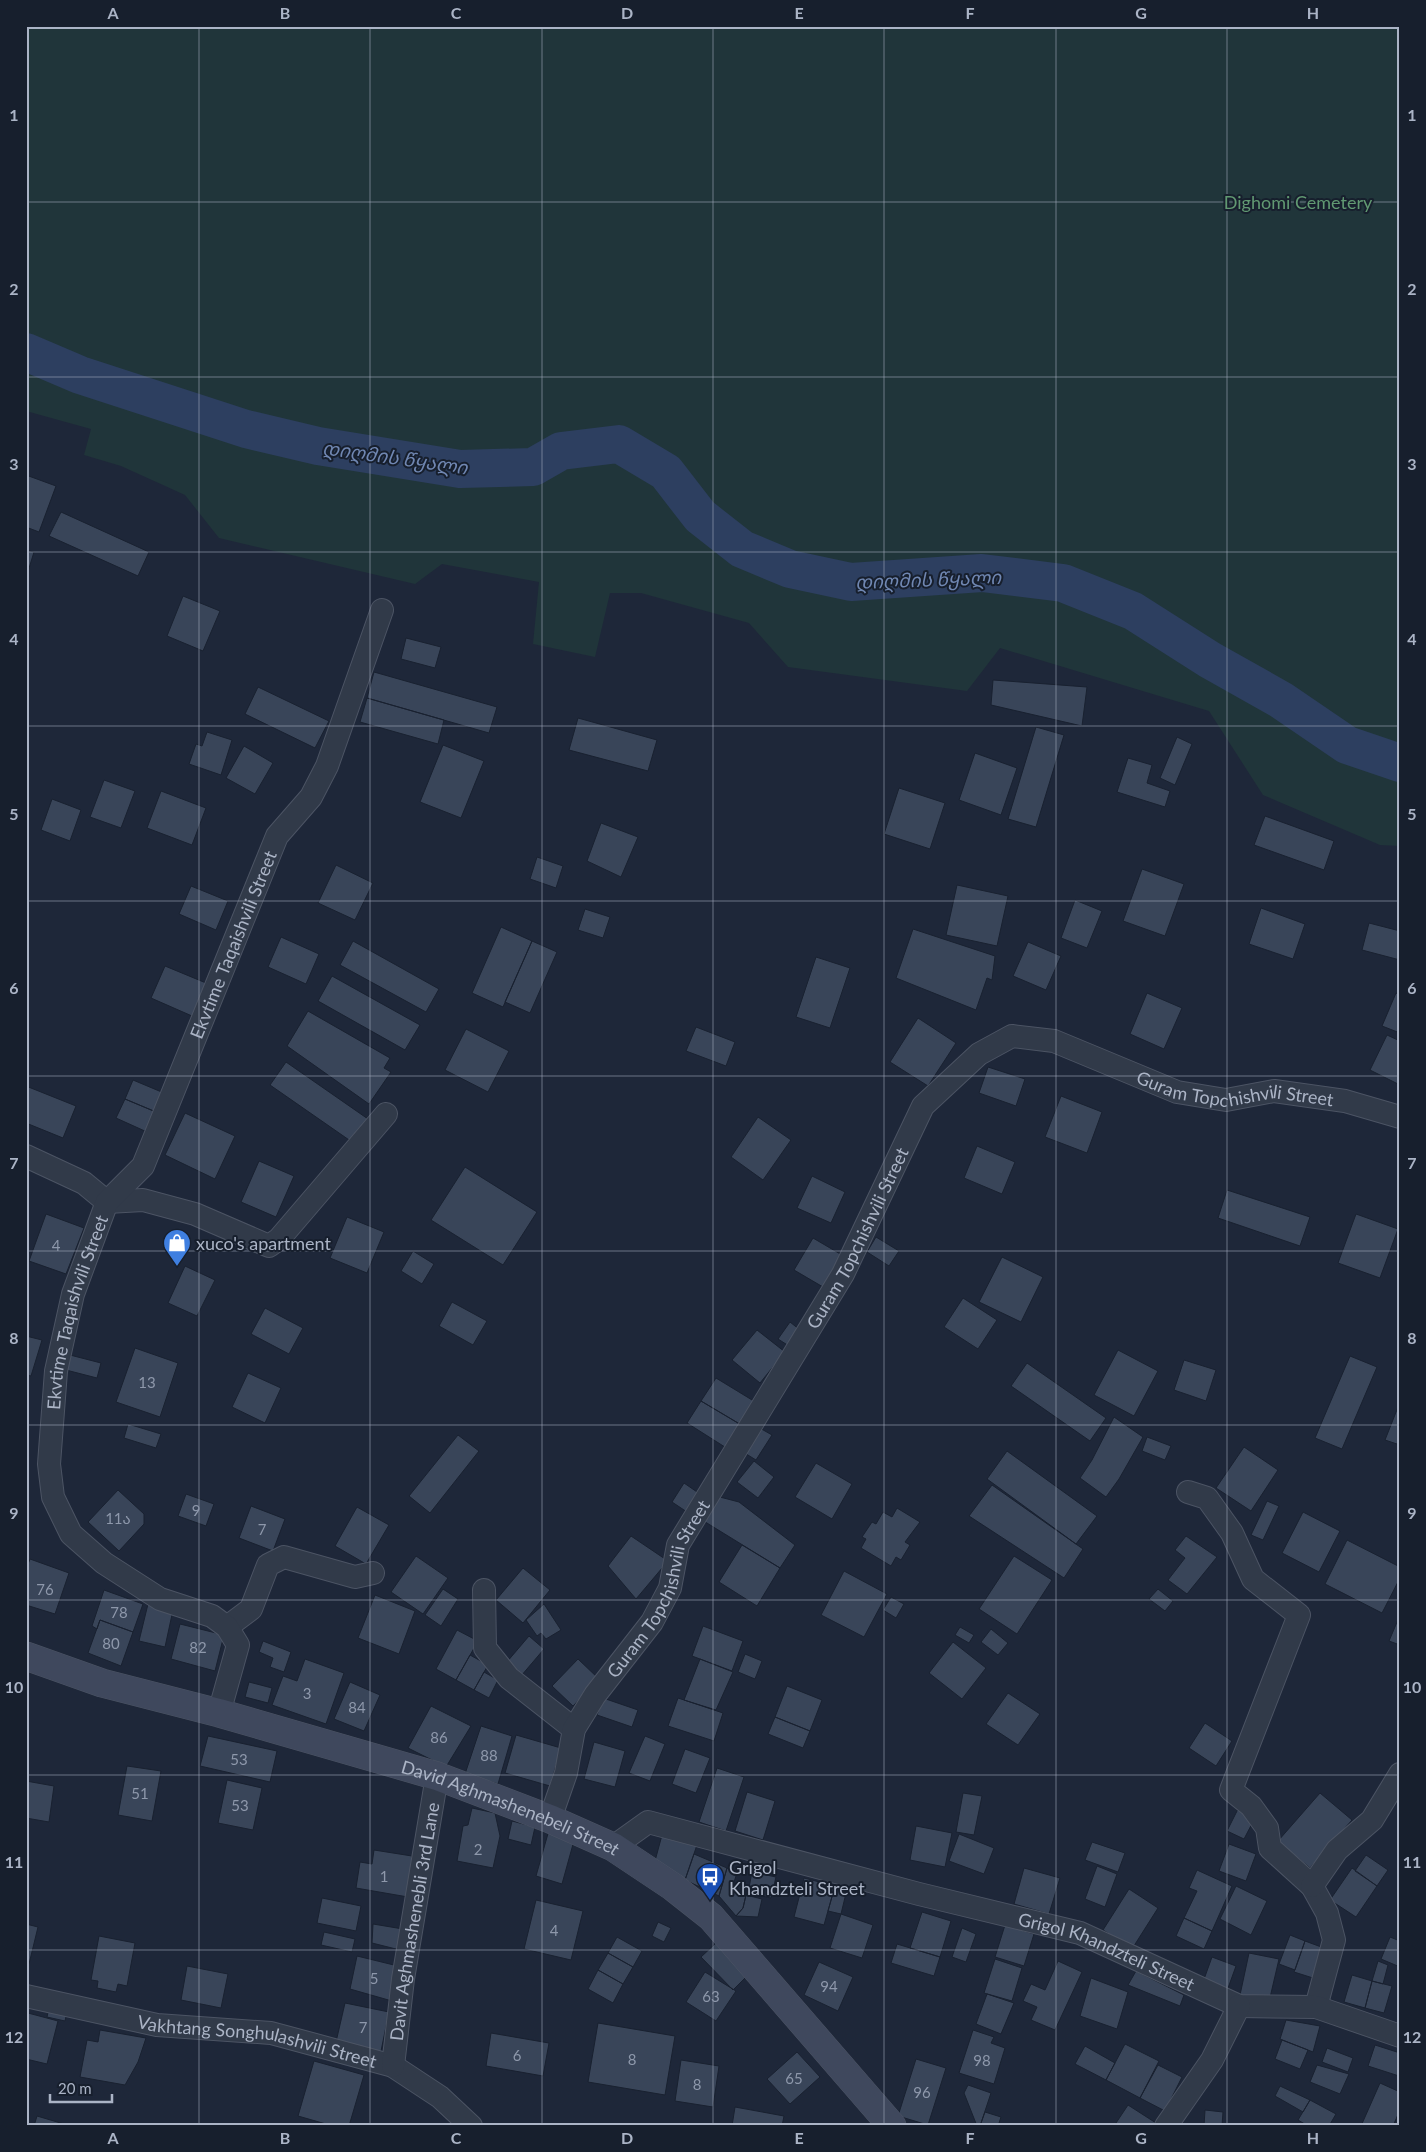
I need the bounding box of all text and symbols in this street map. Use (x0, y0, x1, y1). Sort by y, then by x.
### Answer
text: A (106, 3, 119, 22)
text: B (280, 3, 290, 22)
text: C (451, 3, 462, 22)
text: D (621, 3, 633, 22)
text: E (794, 3, 804, 22)
text: F (965, 3, 975, 22)
text: G (1135, 3, 1147, 22)
text: H (1307, 3, 1319, 22)
text: 1 (9, 105, 19, 124)
text: 1 (1407, 105, 1417, 124)
park label: Dighomi Cemetery (1224, 191, 1373, 213)
text: 2 (9, 279, 19, 298)
text: 2 (1407, 279, 1417, 298)
water label: დიღმის წყალი (321, 435, 470, 480)
text: 3 (9, 454, 19, 473)
text: 3 (1407, 454, 1417, 473)
water label: დიღმის წყალი (855, 565, 1003, 594)
text: 4 (9, 629, 19, 648)
text: 4 (1407, 629, 1417, 648)
text: 5 (9, 804, 19, 823)
text: 5 (1407, 804, 1417, 823)
street label: Ekvtime Taqaishvili Street (185, 847, 281, 1042)
text: 6 (9, 978, 19, 997)
text: 6 (1407, 978, 1417, 997)
street label: Guram Topchishvili Street (1134, 1066, 1335, 1111)
street label: Guram Topchishvili Street (801, 1143, 913, 1333)
text: 7 (9, 1153, 19, 1172)
text: 7 (1407, 1153, 1417, 1172)
street label: Ekvtime Taqaishvili Street (42, 1211, 112, 1410)
shop icon: xuco's apartment (162, 1228, 192, 1267)
place label: xuco's apartment (196, 1232, 331, 1254)
house number: 4 (52, 1236, 61, 1254)
text: 8 (9, 1328, 19, 1347)
text: 8 (1407, 1328, 1417, 1347)
house number: 13 (138, 1373, 156, 1391)
street label: Guram Topchishvili Street (602, 1495, 714, 1682)
house number: 9 (192, 1501, 200, 1519)
text: 9 (9, 1503, 19, 1522)
text: 9 (1407, 1503, 1417, 1522)
house number: 11ა (105, 1509, 131, 1527)
house number: 7 (258, 1520, 267, 1538)
house number: 76 (36, 1580, 54, 1598)
house number: 78 (110, 1603, 128, 1621)
house number: 80 (102, 1634, 120, 1652)
house number: 82 (189, 1638, 207, 1656)
text: 10 (5, 1677, 23, 1696)
text: 10 (1403, 1677, 1421, 1696)
house number: 3 (303, 1684, 311, 1702)
house number: 84 (348, 1698, 366, 1716)
house number: 86 (430, 1728, 448, 1746)
house number: 88 (480, 1746, 498, 1764)
house number: 53 (230, 1750, 248, 1768)
street label: David Aghmashenebeli Street (399, 1755, 625, 1860)
house number: 51 (131, 1784, 149, 1802)
house number: 53 (231, 1796, 249, 1814)
street label: Davit Aghmashenebli 3rd Lane (385, 1801, 443, 2042)
house number: 2 (474, 1840, 482, 1858)
text: 11 (5, 1852, 23, 1871)
text: 11 (1403, 1852, 1421, 1871)
place label: Grigol Khandzteli Street (729, 1856, 865, 1899)
bus stop icon: Grigol Khandzteli Street (695, 1862, 725, 1901)
house number: 1 (380, 1867, 388, 1885)
street label: Grigol Khandzteli Street (1016, 1907, 1199, 1995)
house number: 4 (550, 1921, 559, 1939)
house number: 5 (370, 1969, 378, 1987)
house number: 94 (820, 1977, 838, 1995)
house number: 63 (702, 1987, 720, 2005)
street label: Vakhtang Songhulashvili Street (135, 2010, 380, 2072)
house number: 7 (359, 2018, 368, 2036)
text: 12 (5, 2027, 23, 2046)
text: 12 (1403, 2027, 1421, 2046)
house number: 6 (513, 2046, 522, 2064)
house number: 8 (628, 2050, 636, 2068)
house number: 98 (973, 2051, 991, 2069)
house number: 65 (785, 2069, 803, 2087)
scale bar (50, 2072, 112, 2104)
house number: 8 (693, 2075, 701, 2093)
text: 20 m (58, 2079, 92, 2097)
house number: 96 (913, 2083, 931, 2101)
text: A (106, 2128, 119, 2147)
text: B (280, 2128, 290, 2147)
text: C (451, 2128, 462, 2147)
text: D (621, 2128, 633, 2147)
text: E (794, 2128, 804, 2147)
text: F (965, 2128, 975, 2147)
text: G (1135, 2128, 1147, 2147)
text: H (1307, 2128, 1319, 2147)

